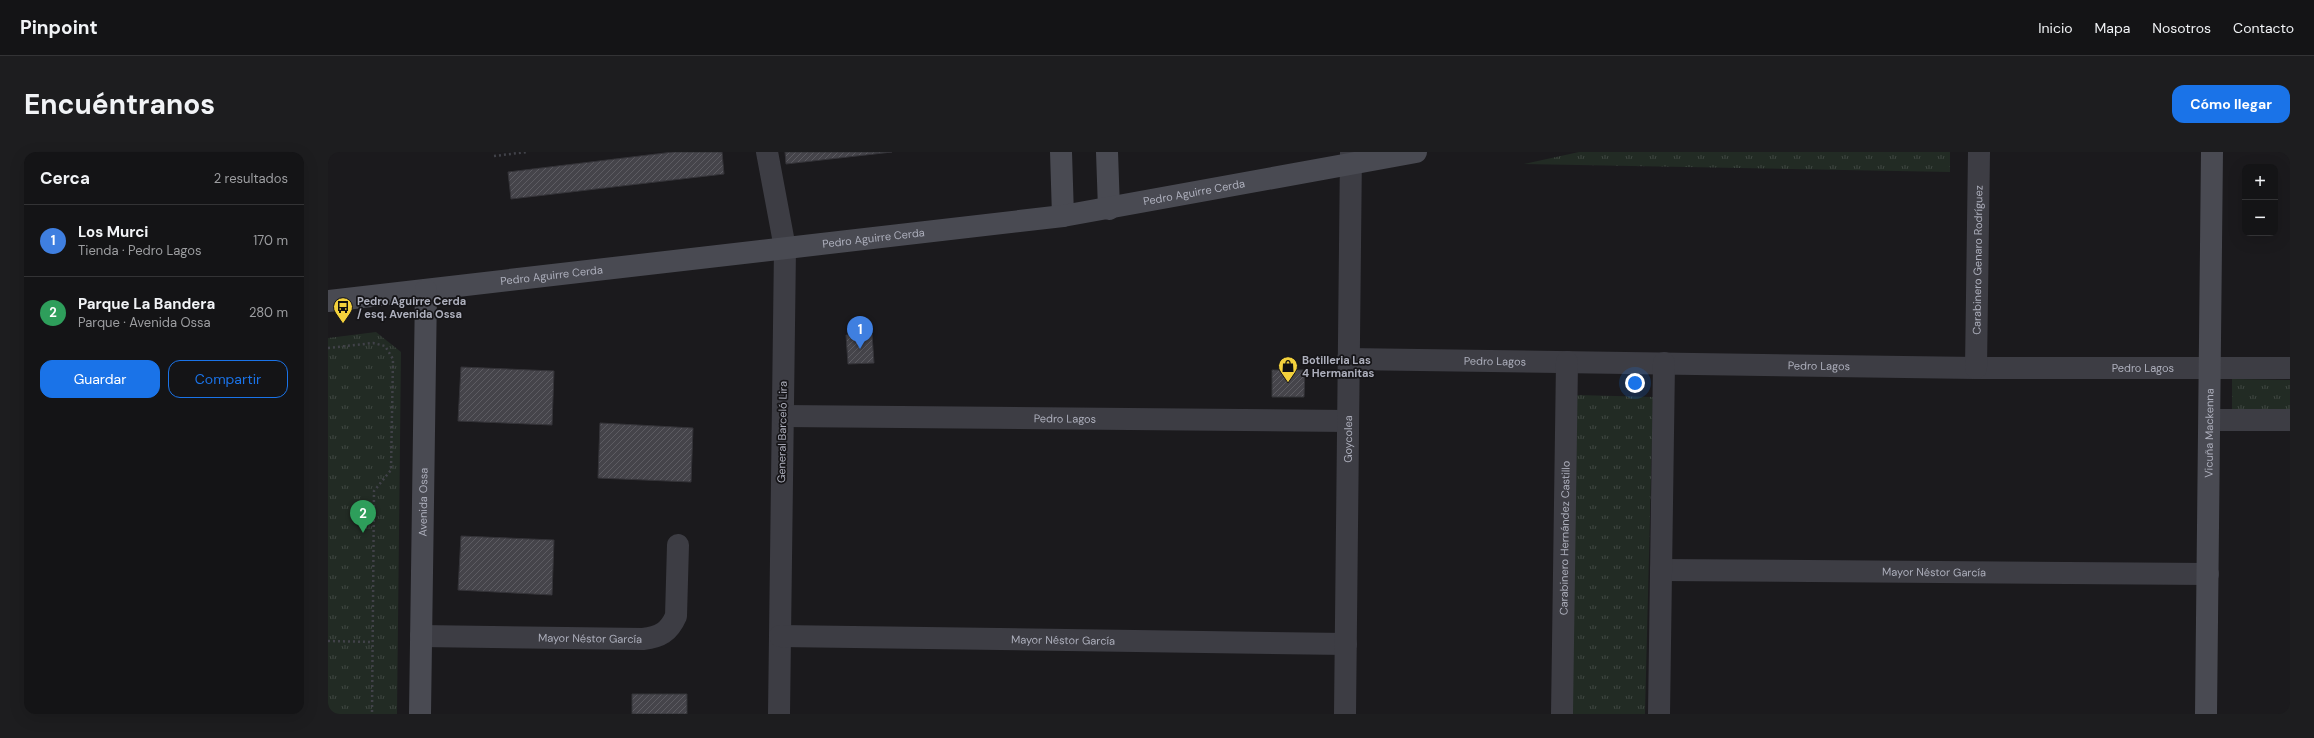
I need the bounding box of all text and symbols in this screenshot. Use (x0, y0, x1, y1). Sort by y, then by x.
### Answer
text: Pinpoint (20, 15, 98, 40)
text: Inicio (2038, 19, 2073, 37)
text: Mapa (2095, 19, 2130, 37)
text: Nosotros (2152, 19, 2211, 37)
text: Contacto (2233, 19, 2294, 37)
button: Cómo llegar (2172, 85, 2290, 123)
text: Encuéntranos (24, 86, 215, 123)
map controls (2242, 164, 2278, 236)
button: + (2242, 164, 2278, 200)
text: Cerca (40, 167, 90, 189)
text: 2 resultados (214, 170, 288, 187)
street label: Pedro Aguirre Cerda (1142, 176, 1246, 208)
street label: Carabinero Genaro Rodríguez (1969, 185, 1986, 335)
button: − (2242, 200, 2278, 236)
text: Los Murci (78, 222, 148, 242)
street label: Pedro Aguirre Cerda (821, 225, 925, 251)
text: 1 (51, 232, 55, 249)
text: 170 m (253, 232, 288, 249)
text: Tienda · Pedro Lagos (78, 242, 202, 259)
street label: Pedro Aguirre Cerda (500, 262, 603, 288)
text: Parque La Bandera (78, 294, 215, 314)
place label: Pedro Aguirre Cerda / esq. Avenida Ossa (357, 294, 466, 321)
bus stop icon: Pedro Aguirre Cerda / esq. Avenida Ossa (332, 296, 354, 324)
text: 2 (49, 304, 57, 321)
text: 280 m (249, 304, 288, 321)
text: Parque · Avenida Ossa (78, 314, 211, 331)
pin: 1 (847, 316, 873, 349)
place label: Botilleria Las 4 Hermanitas (1302, 353, 1375, 380)
street label: Pedro Lagos (1464, 354, 1526, 369)
shop icon: Botilleria Las 4 Hermanitas (1277, 355, 1299, 383)
street label: Pedro Lagos (1788, 358, 1850, 373)
button: Guardar (40, 360, 160, 398)
button: Compartir (168, 360, 288, 398)
street label: Pedro Lagos (2112, 361, 2174, 375)
your location (1625, 373, 1645, 393)
street label: General Barceló Lira (774, 381, 790, 483)
street label: Vicuña Mackenna (2202, 388, 2216, 478)
street label: Pedro Lagos (1034, 411, 1096, 426)
street label: Goycolea (1341, 415, 1355, 463)
street label: Carabinero Hernández Castillo (1556, 461, 1573, 615)
street label: Avenida Ossa (416, 467, 430, 537)
pin: 2 (350, 500, 376, 533)
street label: Mayor Néstor García (1882, 565, 1986, 579)
street label: Mayor Néstor García (538, 631, 642, 646)
street label: Mayor Néstor García (1011, 632, 1115, 648)

